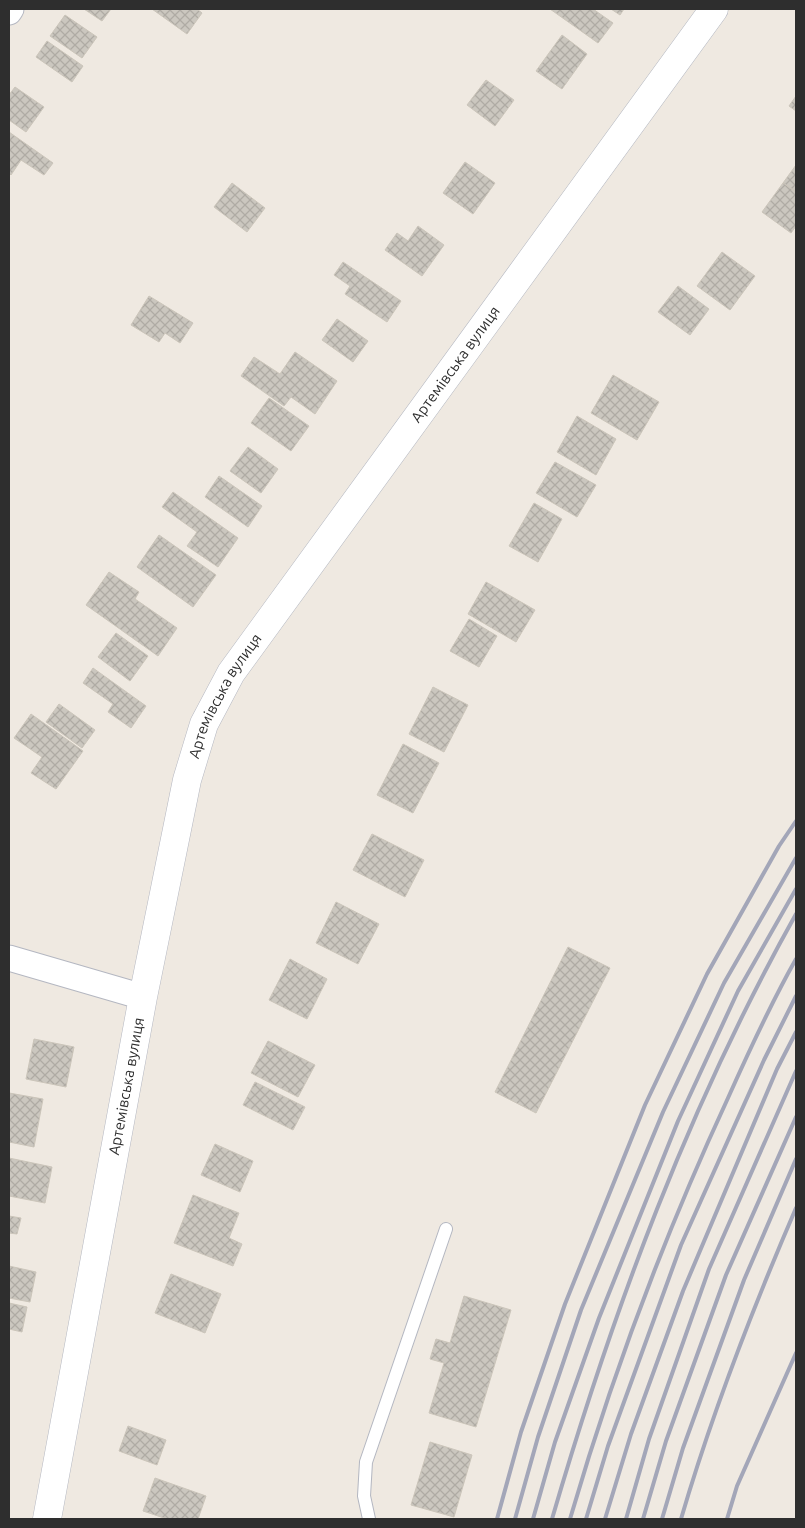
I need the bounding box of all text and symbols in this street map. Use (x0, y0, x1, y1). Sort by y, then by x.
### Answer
street label: Артемівська вулиця (407, 303, 503, 426)
street label: Артемівська вулиця (185, 630, 265, 760)
street label: Артемівська вулиця (105, 1016, 147, 1156)

